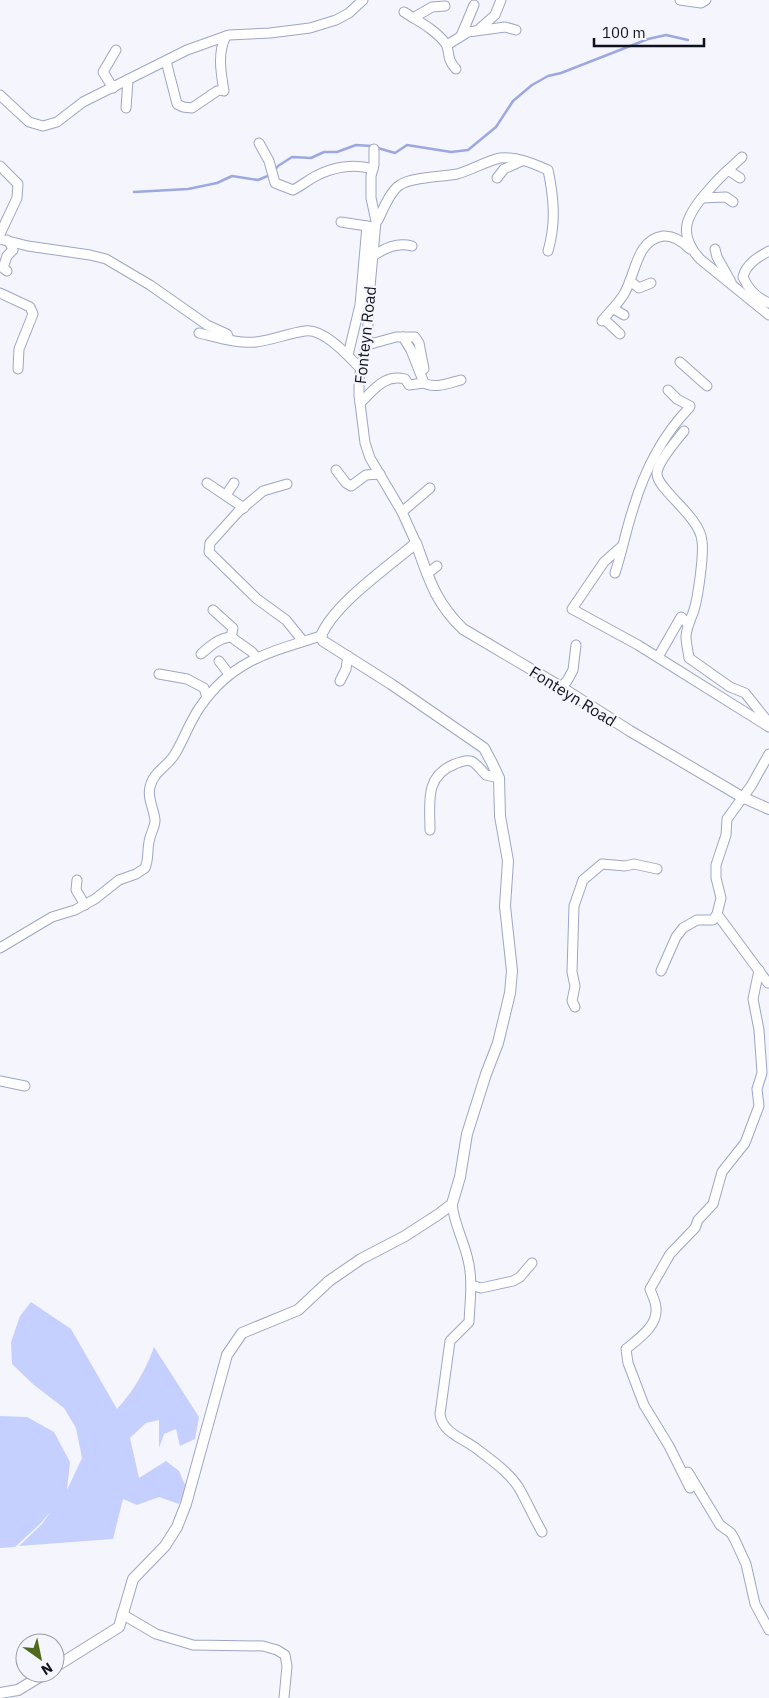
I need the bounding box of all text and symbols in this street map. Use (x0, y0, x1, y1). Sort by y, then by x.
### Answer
scale bar (594, 15, 704, 47)
text: 100 m (602, 23, 646, 42)
street label: Fonteyn Road (350, 285, 380, 385)
street label: Fonteyn Road (526, 661, 620, 731)
north arrow (15, 1633, 65, 1683)
text: N (38, 1659, 56, 1679)

